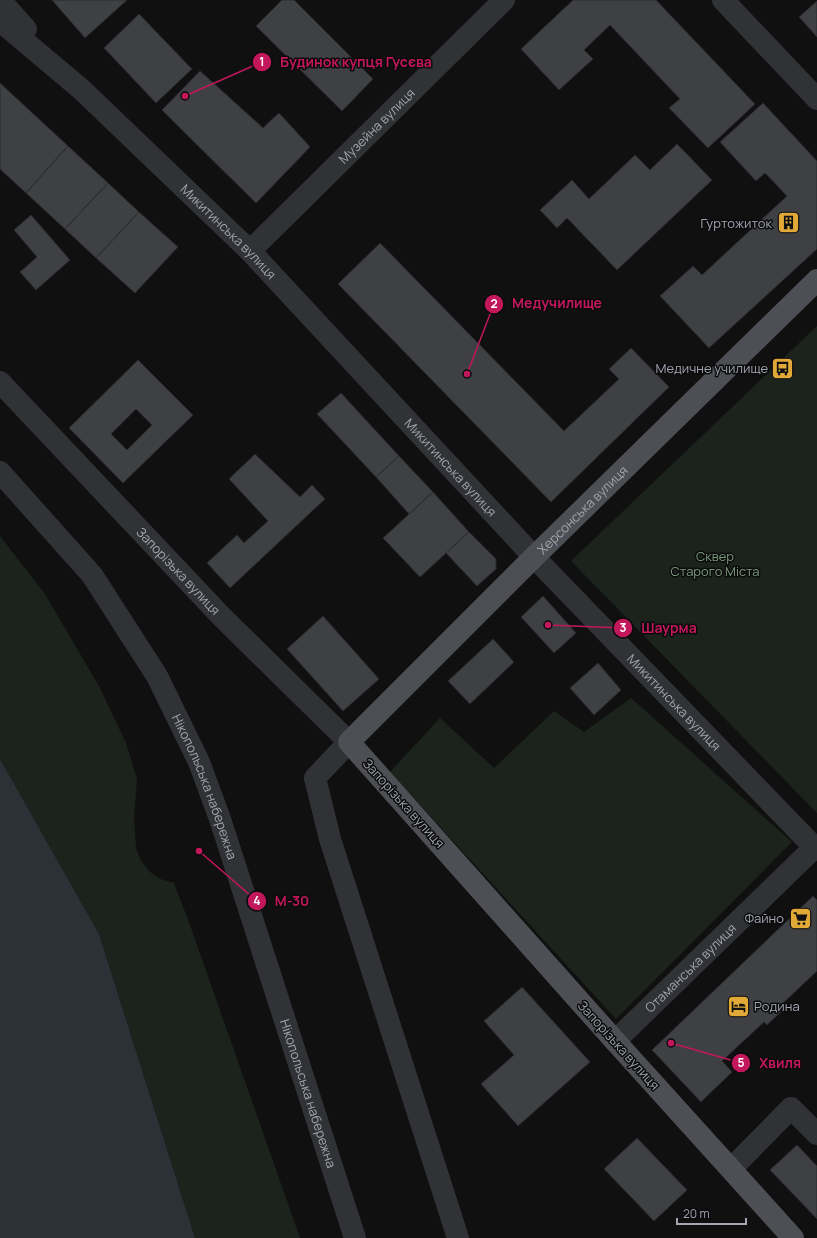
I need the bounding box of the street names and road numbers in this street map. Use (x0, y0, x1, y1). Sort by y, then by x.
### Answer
street label: Музейна вулиця (334, 84, 419, 168)
street label: Микитинська вулиця (177, 180, 281, 283)
street label: Микитинська вулиця (401, 414, 501, 520)
street label: Херсонська вулиця (533, 461, 631, 558)
street label: Запорізька вулиця (133, 523, 224, 619)
street label: Микитинська вулиця (623, 650, 725, 754)
street label: Нікопольська набережна (168, 711, 241, 862)
street label: Запорізька вулиця (359, 755, 449, 851)
street label: Отаманська вулиця (641, 919, 740, 1016)
street label: Запорізька вулиця (574, 997, 664, 1093)
street label: Нікопольська набережна (276, 1017, 341, 1170)

